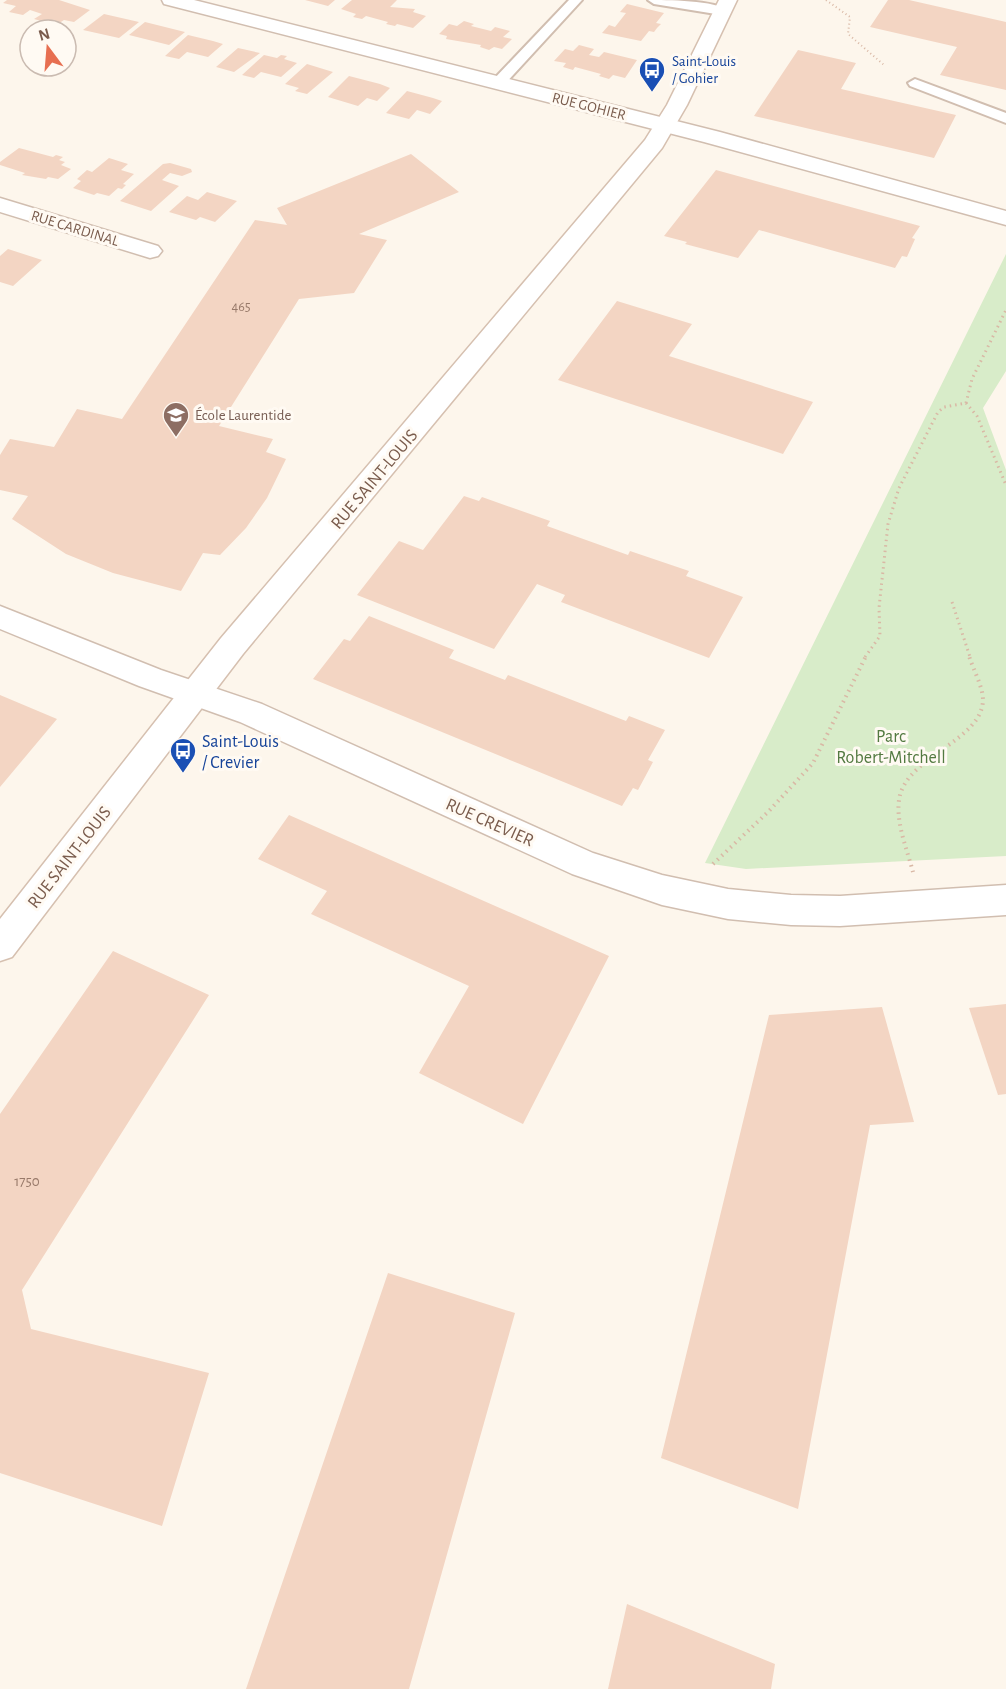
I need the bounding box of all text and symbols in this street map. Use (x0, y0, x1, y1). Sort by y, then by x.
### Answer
north arrow (18, 18, 78, 78)
text: N (37, 25, 52, 44)
place label: Saint-Louis / Gohier (672, 54, 736, 86)
bus stop icon: Saint-Louis / Gohier (637, 55, 667, 93)
street label: RUE GOHIER (550, 90, 627, 123)
street label: RUE CARDINAL (29, 208, 121, 249)
house number: 465 (231, 300, 251, 314)
school or university icon: École Laurentide (161, 400, 191, 438)
place label: École Laurentide (195, 406, 291, 423)
street label: RUE SAINT-LOUIS (328, 426, 421, 533)
park label: Parc Robert-Mitchell (836, 728, 946, 767)
place label: Saint-Louis / Crevier (202, 733, 279, 772)
bus stop icon: Saint-Louis / Crevier (168, 736, 198, 774)
street label: RUE CREVIER (443, 796, 536, 850)
street label: RUE SAINT-LOUIS (25, 803, 115, 912)
house number: 1750 (14, 1174, 40, 1189)

